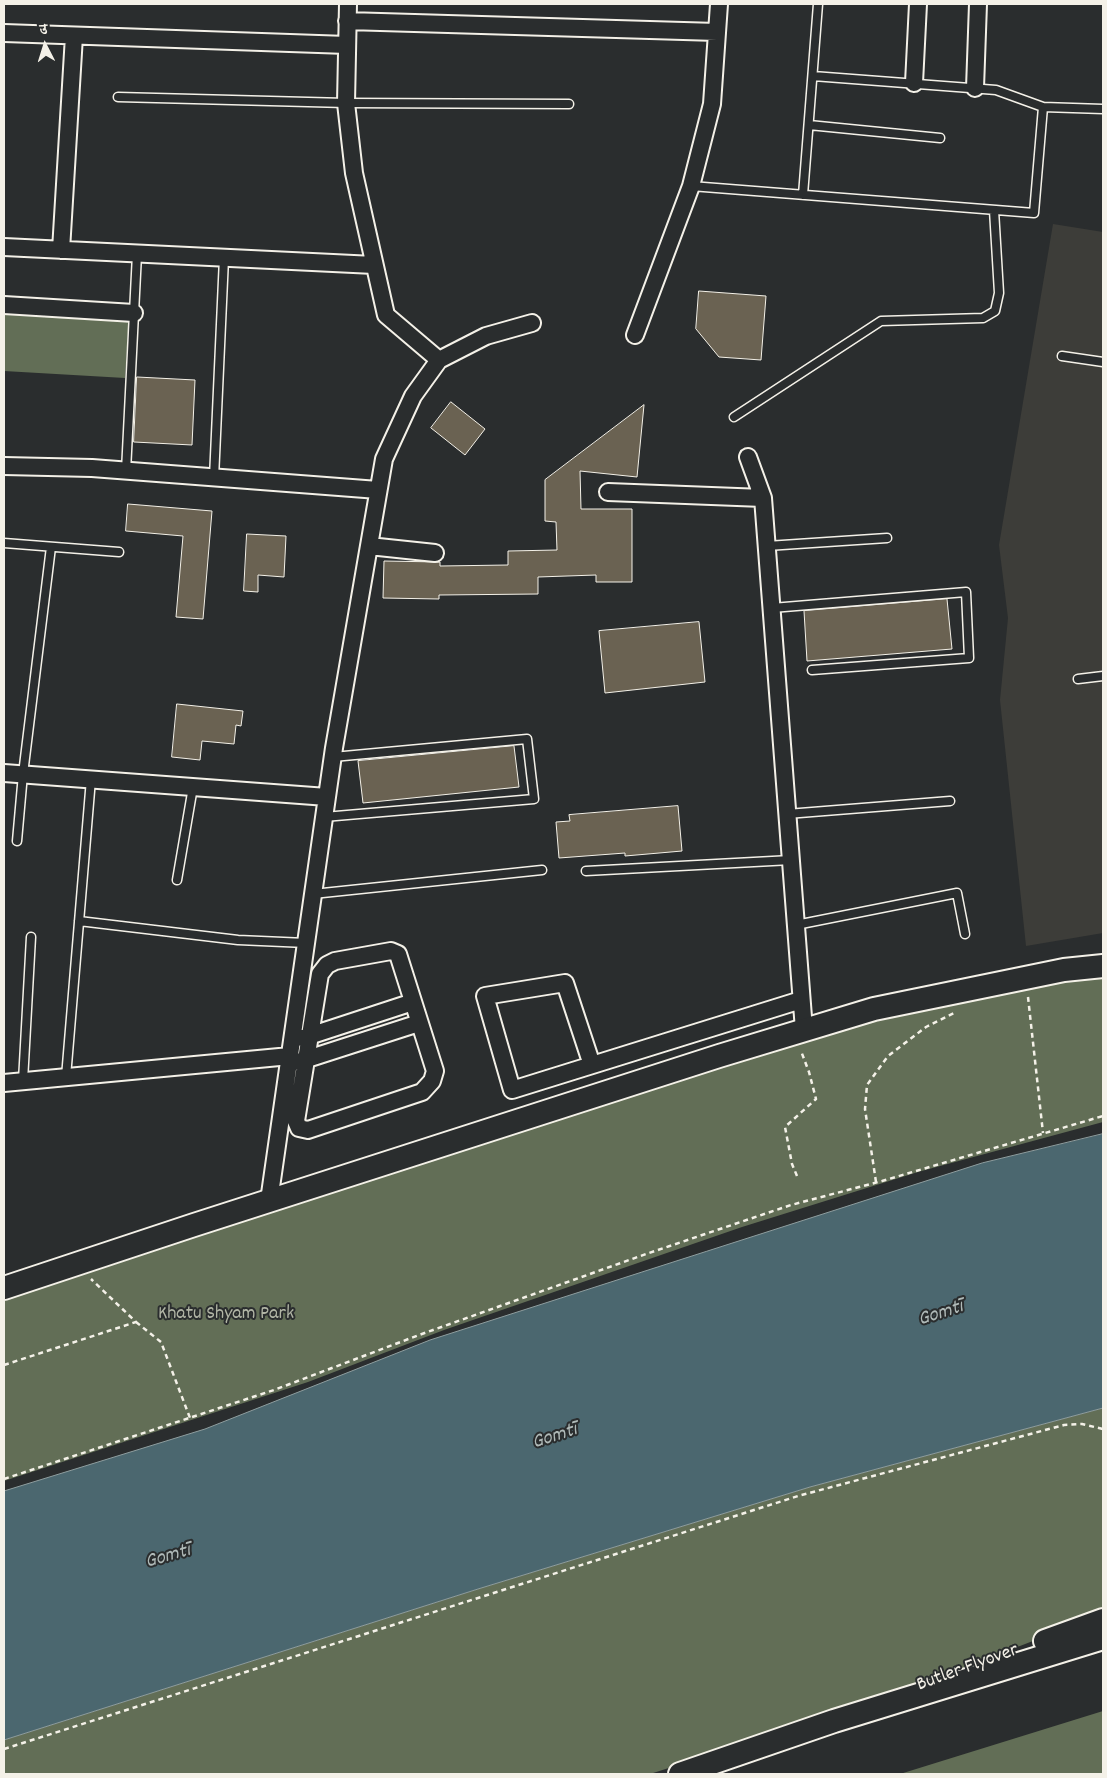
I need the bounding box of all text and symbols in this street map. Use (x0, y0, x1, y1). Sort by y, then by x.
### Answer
north arrow (20, 20, 70, 70)
text: उ (39, 20, 49, 40)
water label: Gomtī (915, 1296, 967, 1334)
park label: Khatu Shyam Park (158, 1303, 294, 1327)
water label: Gomtī (529, 1419, 581, 1457)
water label: Gomtī (142, 1540, 194, 1576)
street label: Butler Flyover (914, 1640, 1022, 1698)

